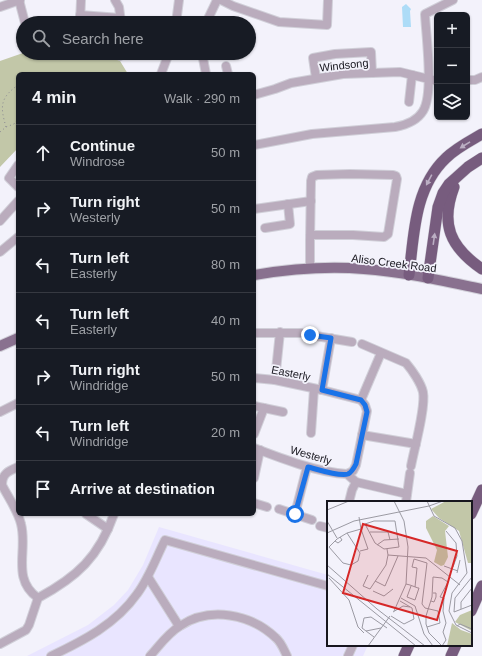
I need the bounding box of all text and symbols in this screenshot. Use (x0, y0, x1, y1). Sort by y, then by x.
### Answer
map controls (434, 12, 470, 120)
button: + (434, 12, 470, 48)
search box (16, 16, 256, 60)
icon: search (30, 27, 52, 49)
text: Search here (62, 30, 144, 47)
button: − (434, 48, 470, 84)
street label: Windsong (319, 56, 369, 74)
button: layers (434, 84, 470, 120)
text: 4 min (32, 88, 76, 107)
text: Walk · 290 m (164, 91, 240, 106)
text: Continue (70, 137, 135, 154)
one-way arrow (460, 141, 470, 149)
icon: ahead (32, 142, 54, 164)
text: 50 m (211, 145, 240, 160)
text: Windrose (70, 154, 125, 169)
one-way arrow (426, 174, 432, 185)
text: Turn right (70, 193, 140, 210)
icon: right (32, 198, 54, 220)
text: 50 m (211, 201, 240, 216)
text: Westerly (70, 210, 120, 225)
one-way arrow (431, 233, 437, 245)
text: Turn left (70, 249, 129, 266)
street label: Aliso Creek Road (351, 252, 437, 274)
icon: left (32, 254, 54, 276)
text: 80 m (211, 257, 240, 272)
text: Easterly (70, 266, 117, 281)
text: Turn left (70, 305, 129, 322)
icon: left (32, 310, 54, 332)
text: 40 m (211, 313, 240, 328)
text: Easterly (70, 322, 117, 337)
route end (301, 326, 319, 344)
text: Turn right (70, 361, 140, 378)
street label: Easterly (270, 363, 312, 383)
icon: right (32, 366, 54, 388)
text: 50 m (211, 369, 240, 384)
text: Windridge (70, 378, 129, 393)
text: Turn left (70, 417, 129, 434)
icon: left (32, 422, 54, 444)
text: 20 m (211, 425, 240, 440)
text: Windridge (70, 434, 129, 449)
street label: Westerly (289, 443, 334, 467)
icon: arrive (32, 478, 54, 500)
text: Arrive at destination (70, 480, 215, 497)
inset map (327, 501, 472, 646)
route start (286, 505, 304, 523)

